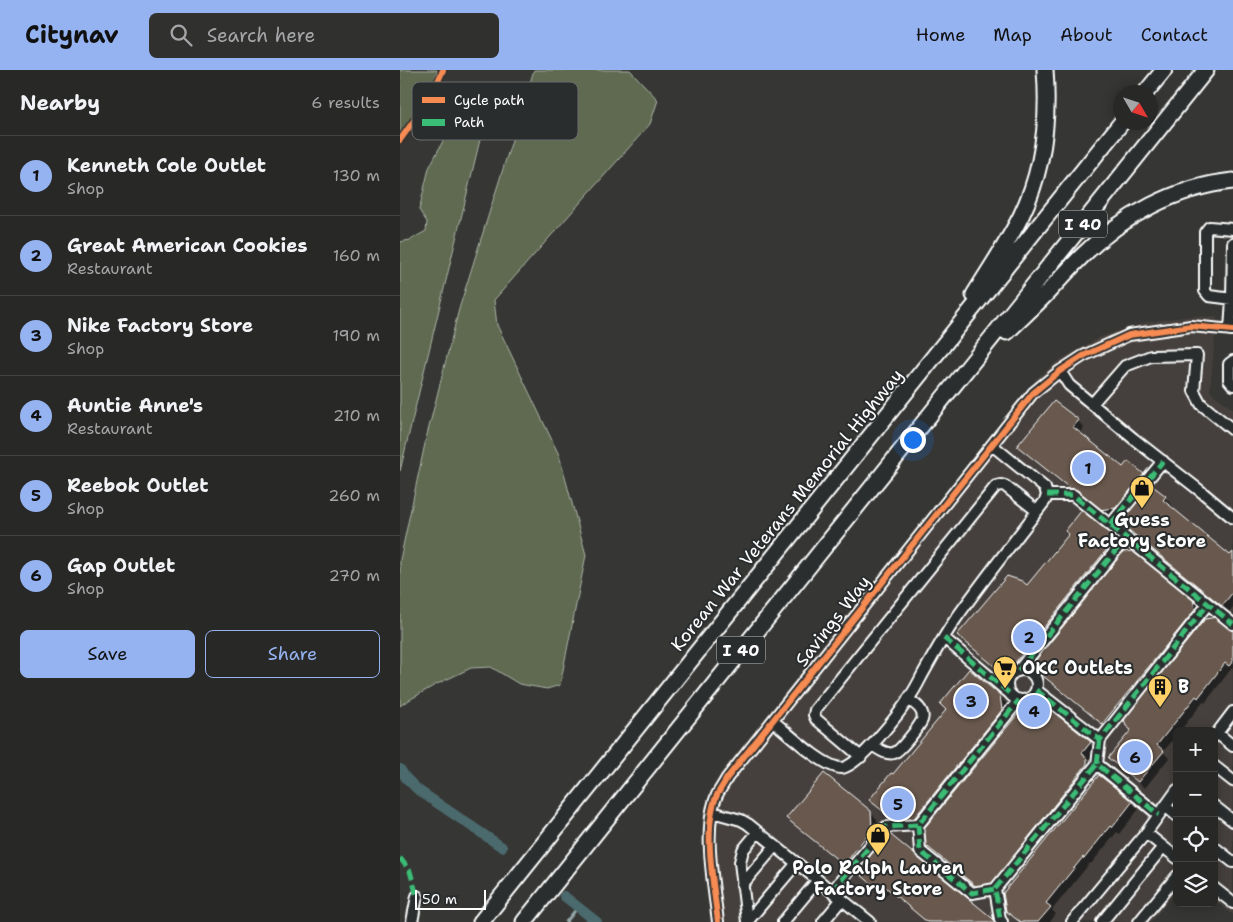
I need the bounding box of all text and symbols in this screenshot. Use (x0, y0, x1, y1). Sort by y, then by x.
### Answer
search box (149, 13, 499, 58)
text: Citynav (25, 19, 119, 51)
icon: search (167, 21, 195, 49)
text: Search here (207, 23, 315, 48)
text: Home (916, 23, 965, 47)
text: Map (993, 23, 1032, 47)
text: About (1060, 23, 1113, 47)
text: Contact (1141, 23, 1208, 47)
legend (412, 82, 578, 140)
north arrow (1113, 85, 1158, 130)
text: Nearby (20, 89, 100, 117)
text: Cycle path (454, 91, 525, 109)
text: 6 results (311, 92, 380, 113)
text: Path (454, 113, 485, 131)
text: Kenneth Cole Outlet (67, 153, 266, 178)
text: 1 (32, 165, 40, 186)
text: 130 m (333, 165, 380, 186)
text: Shop (67, 178, 104, 199)
road number: I 40 (1059, 210, 1107, 238)
text: Great American Cookies (67, 233, 308, 258)
text: 2 (30, 245, 42, 266)
text: 160 m (333, 245, 380, 266)
text: Restaurant (67, 258, 153, 279)
text: Nike Factory Store (67, 313, 253, 338)
text: 3 (30, 325, 42, 346)
text: 190 m (333, 325, 380, 346)
text: Shop (67, 338, 104, 359)
street label: Korean War Veterans Memorial Highway (665, 364, 909, 656)
text: Auntie Anne's (67, 393, 203, 418)
text: 4 (30, 405, 42, 426)
text: 210 m (333, 405, 380, 426)
text: Restaurant (67, 418, 153, 439)
your location (900, 427, 926, 453)
pin: 1 (1072, 449, 1104, 487)
text: Reebok Outlet (67, 473, 209, 498)
shop icon: Guess Factory Store (1129, 475, 1155, 509)
text: 5 (31, 485, 41, 506)
text: 260 m (328, 485, 380, 506)
text: Shop (67, 498, 104, 519)
place label: Guess Factory Store (1078, 508, 1207, 553)
text: Gap Outlet (67, 553, 175, 578)
text: 6 (30, 565, 42, 586)
text: 270 m (329, 565, 380, 586)
street label: Savings Way (790, 571, 876, 671)
text: Shop (67, 578, 104, 599)
pin: 2 (1013, 618, 1045, 656)
button: Save (20, 630, 195, 678)
button: Share (205, 630, 380, 678)
road number: I 40 (717, 636, 765, 664)
supermarket icon: OKC Outlets (992, 655, 1018, 689)
place label: OKC Outlets (1022, 656, 1133, 680)
building icon: B (1147, 674, 1173, 708)
place label: B (1178, 675, 1189, 699)
pin: 3 (955, 682, 987, 720)
pin: 4 (1018, 692, 1050, 730)
map controls (1173, 727, 1218, 907)
button: + (1173, 727, 1218, 772)
pin: 6 (1119, 738, 1151, 776)
button: − (1173, 772, 1218, 817)
pin: 5 (882, 785, 914, 823)
button: locate (1173, 817, 1218, 862)
shop icon: Polo Ralph Lauren Factory Store (865, 822, 891, 856)
place label: Polo Ralph Lauren Factory Store (792, 856, 964, 901)
button: layers (1173, 862, 1218, 907)
scale bar (415, 887, 486, 910)
text: 50 m (422, 890, 457, 908)

